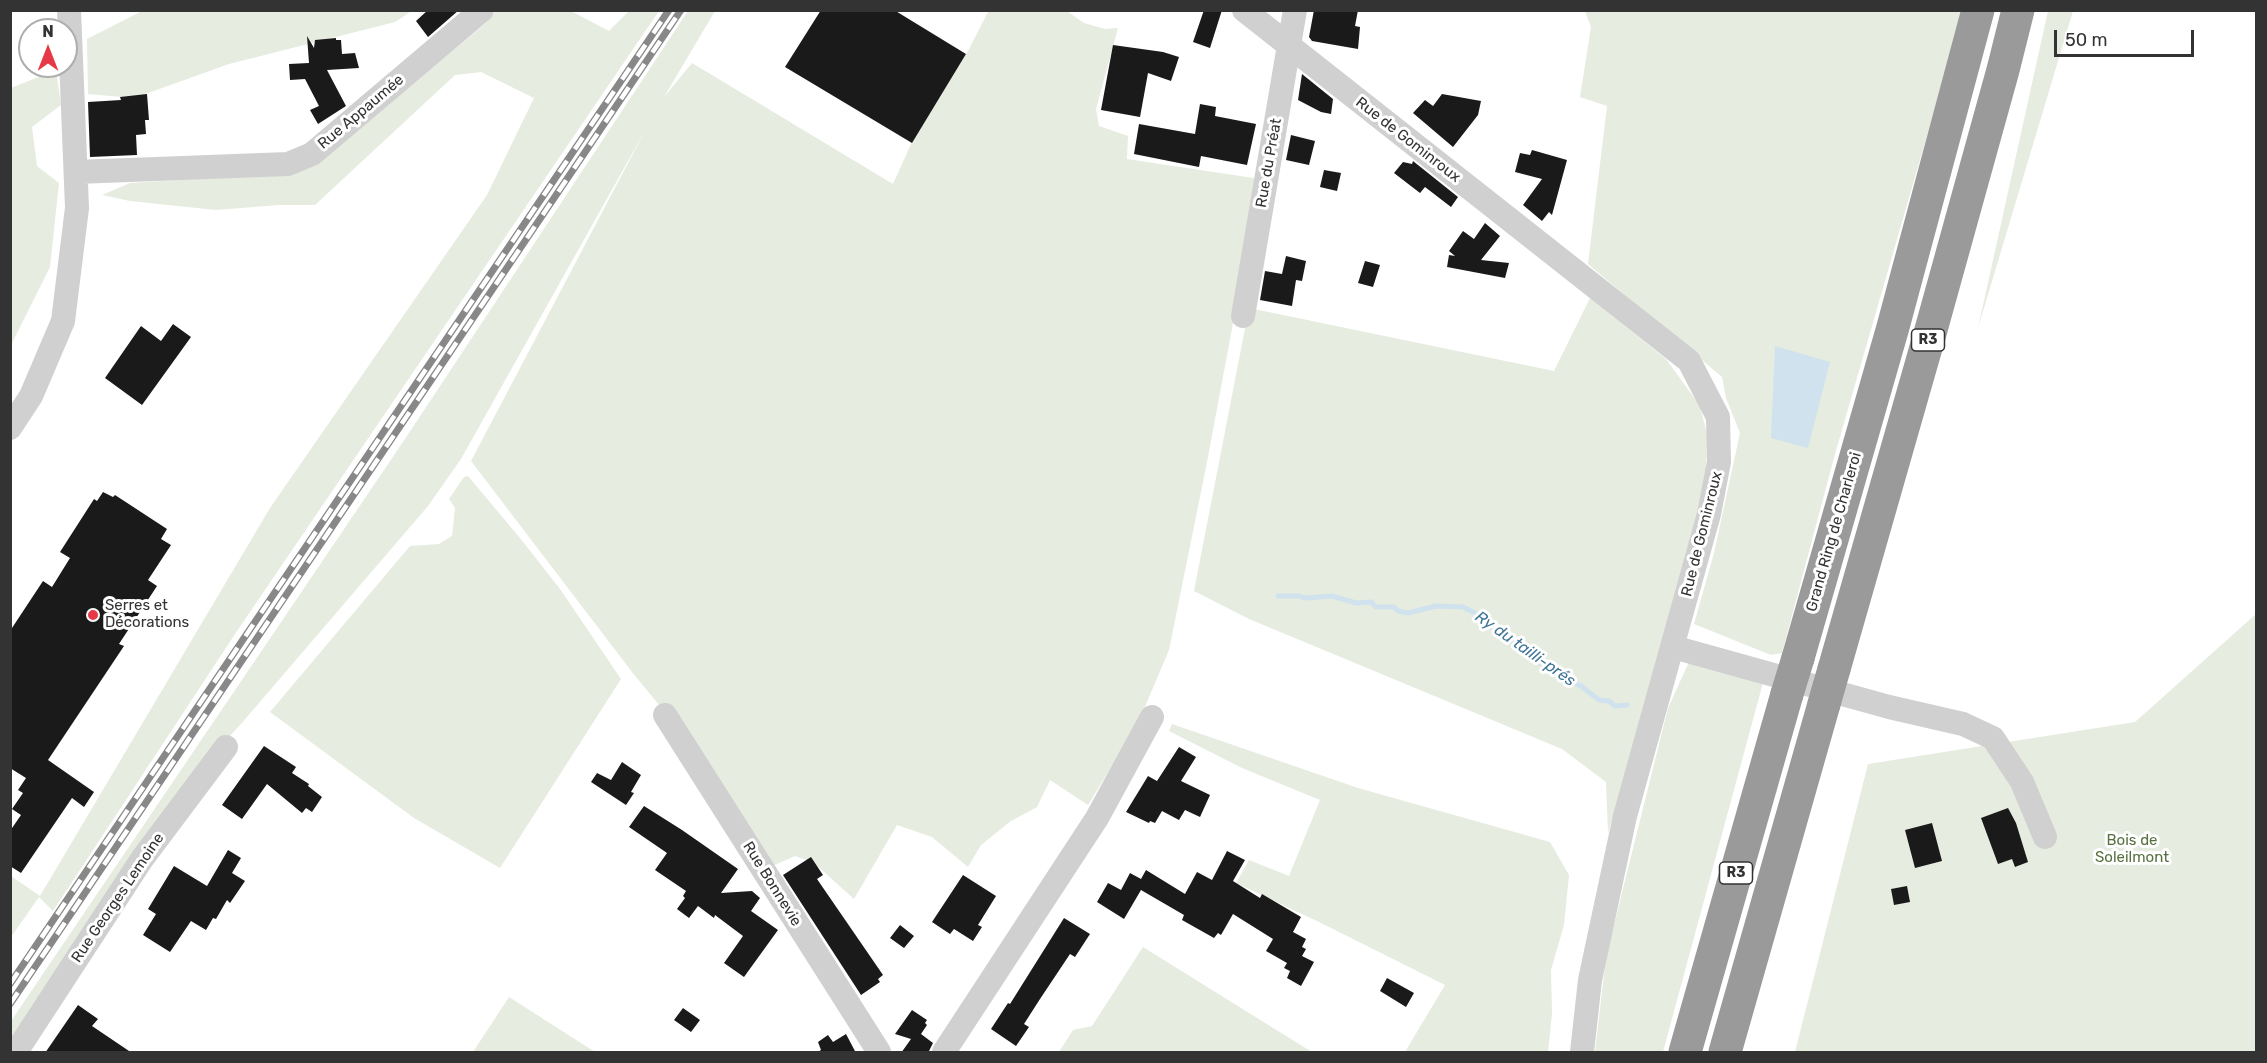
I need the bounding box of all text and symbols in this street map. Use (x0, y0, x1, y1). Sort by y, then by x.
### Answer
north arrow (18, 18, 78, 78)
scale bar (2057, 18, 2196, 56)
text: N (42, 22, 54, 41)
text: 50 m (2065, 29, 2108, 51)
street label: Rue Appaumée (314, 71, 408, 153)
street label: Rue de Gominroux (1352, 93, 1464, 187)
street label: Rue du Préat (1252, 117, 1286, 209)
road number: R3 (1912, 329, 1944, 351)
street label: Grand Ring de Charleroi (1803, 450, 1865, 614)
street label: Rue de Gominroux (1678, 470, 1726, 598)
place label: Serres et Décorations (105, 597, 189, 632)
water label: Ry du tailli-prés (1471, 607, 1579, 691)
marker: Serres et Décorations (86, 608, 100, 622)
street label: Rue Georges Lemoine (68, 830, 168, 966)
park label: Bois de Soleilmont (2095, 832, 2169, 867)
street label: Rue Bonnevie (739, 838, 805, 930)
road number: R3 (1720, 862, 1752, 884)

